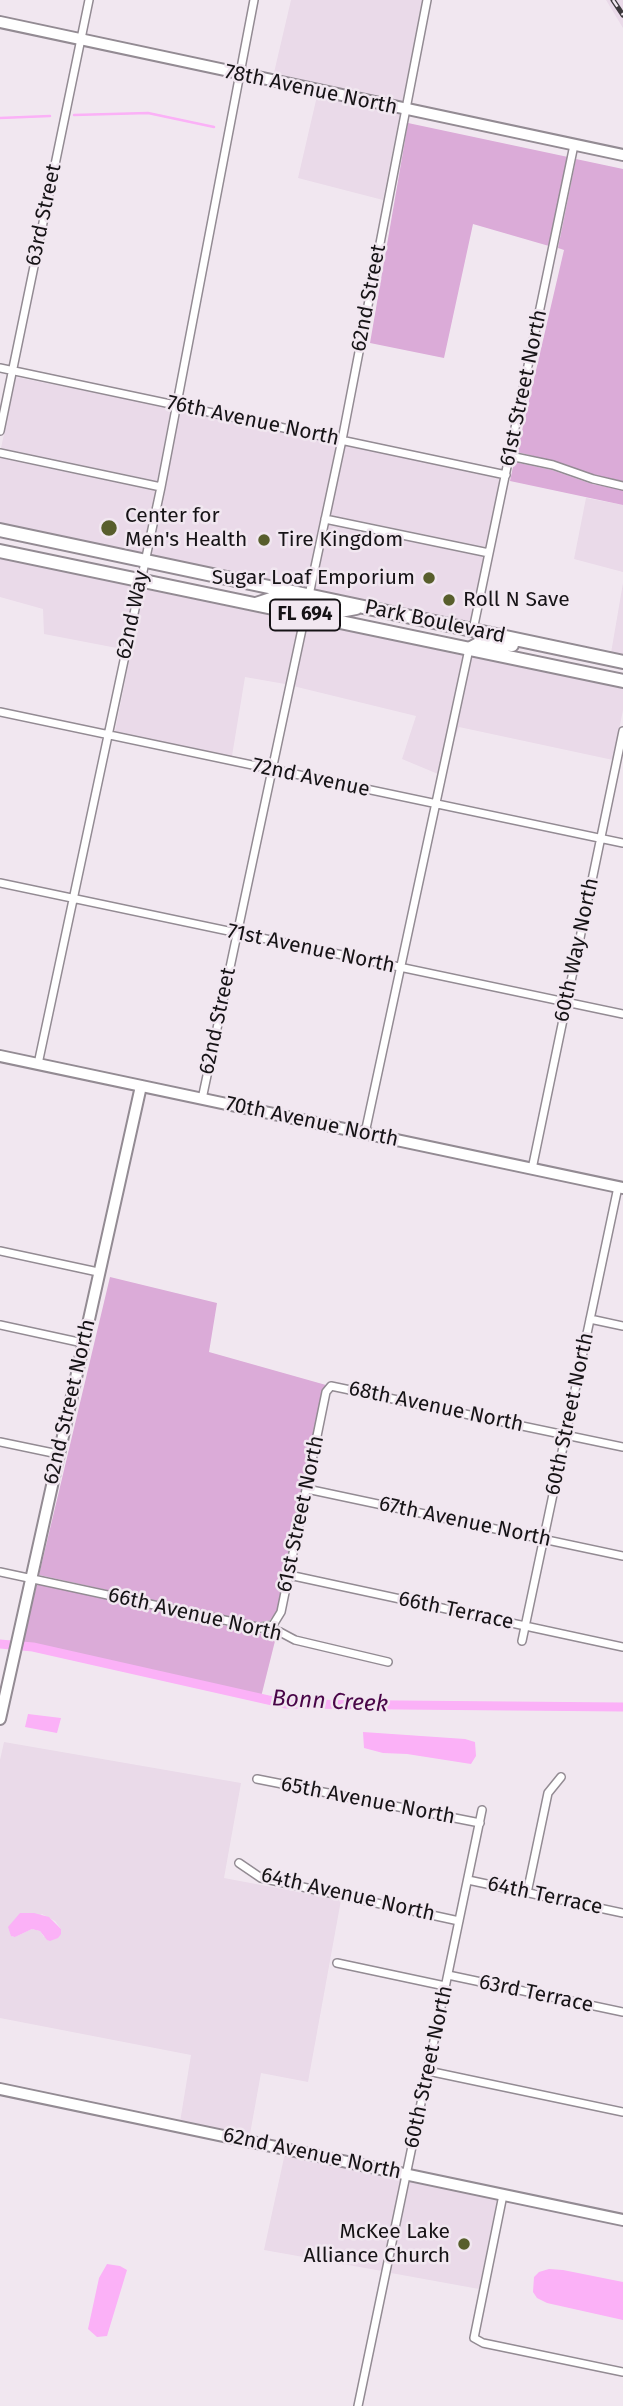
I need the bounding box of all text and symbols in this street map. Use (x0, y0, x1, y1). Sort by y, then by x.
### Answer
street label: 78th Avenue North (222, 59, 400, 121)
street label: 63rd Street (21, 162, 67, 268)
street label: 62nd Street (346, 242, 392, 354)
street label: 61st Street North (495, 307, 553, 469)
street label: 76th Avenue North (165, 390, 341, 452)
place label: Center for Men's Health (125, 503, 247, 553)
marker: Center for Men's Health (99, 518, 119, 538)
place label: Tire Kingdom (278, 527, 403, 553)
marker: Tire Kingdom (256, 532, 272, 548)
place label: Sugar Loaf Emporium (212, 565, 415, 591)
street label: 62nd Way (111, 568, 155, 662)
marker: Sugar Loaf Emporium (421, 570, 437, 586)
place label: Roll N Save (463, 587, 570, 613)
marker: Roll N Save (441, 592, 457, 608)
street label: Park Boulevard (362, 595, 508, 649)
road number: FL 694 (270, 600, 340, 630)
street label: 72nd Avenue (250, 753, 372, 803)
street label: 60th Way North (549, 876, 605, 1024)
street label: 71st Avenue North (225, 919, 397, 979)
street label: 62nd Street (194, 965, 242, 1077)
street label: 70th Avenue North (223, 1091, 401, 1153)
street label: 62nd Street North (39, 1317, 101, 1487)
street label: 60th Street North (540, 1330, 600, 1498)
street label: 68th Avenue North (346, 1376, 526, 1438)
street label: 61st Street North (272, 1433, 330, 1595)
street label: 67th Avenue North (377, 1491, 553, 1553)
street label: 66th Avenue North (106, 1583, 284, 1647)
street label: 66th Terrace (396, 1587, 516, 1635)
water label: Bonn Creek (271, 1685, 389, 1719)
street label: 65th Avenue North (279, 1772, 457, 1830)
street label: 64th Avenue North (259, 1863, 437, 1927)
street label: 64th Terrace (485, 1872, 605, 1920)
street label: 63rd Terrace (477, 1970, 595, 2018)
street label: 60th Street North (399, 1983, 459, 2151)
street label: 62nd Avenue North (221, 2123, 403, 2185)
place label: McKee Lake Alliance Church (303, 2219, 450, 2269)
marker: McKee Lake Alliance Church (456, 2236, 472, 2252)

